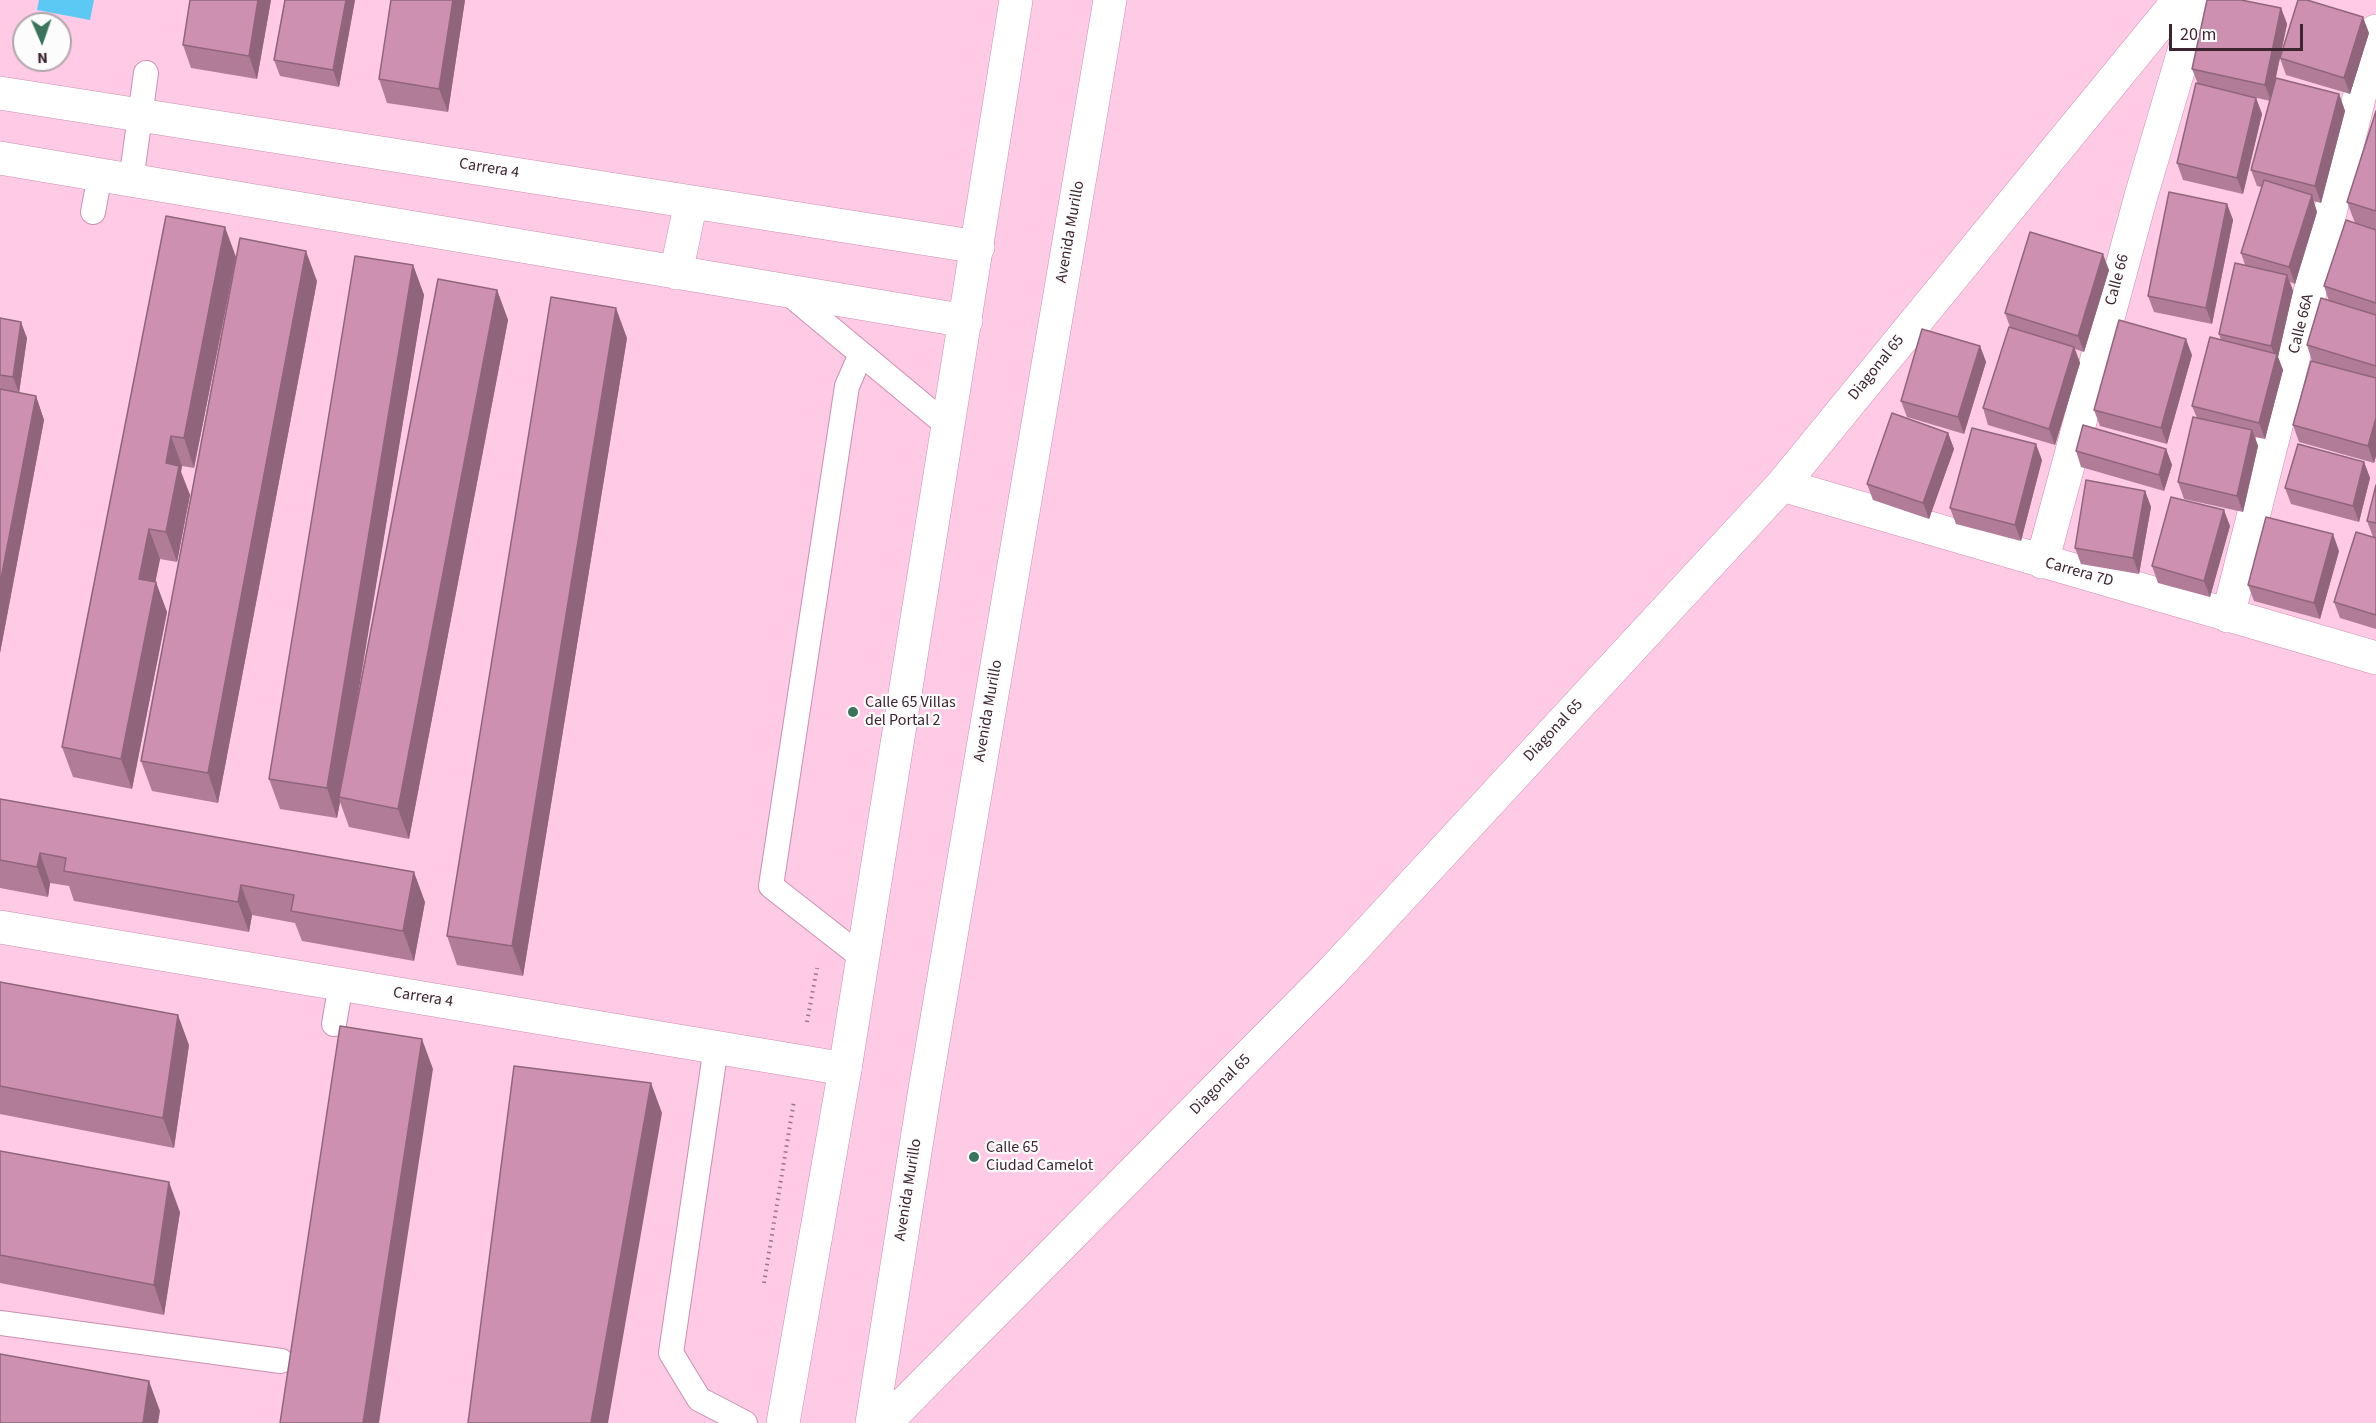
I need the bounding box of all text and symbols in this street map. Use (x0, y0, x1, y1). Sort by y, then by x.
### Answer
north arrow (12, 12, 72, 72)
scale bar (2172, 12, 2306, 50)
text: 20 m (2180, 22, 2216, 47)
text: N (37, 47, 48, 69)
street label: Carrera 4 (458, 155, 520, 183)
street label: Avenida Murillo (1053, 179, 1089, 285)
street label: Calle 66 (2102, 252, 2134, 308)
street label: Calle 66A (2285, 292, 2319, 356)
street label: Diagonal 65 (1845, 332, 1909, 404)
street label: Carrera 7D (2043, 554, 2115, 592)
street label: Avenida Murillo (971, 658, 1007, 764)
place label: Calle 65 Villas del Portal 2 (865, 693, 956, 731)
street label: Diagonal 65 (1520, 696, 1588, 766)
marker: Calle 65 Villas del Portal 2 (846, 705, 860, 719)
street label: Carrera 4 (392, 984, 454, 1012)
street label: Diagonal 65 (1187, 1051, 1255, 1119)
street label: Avenida Murillo (891, 1137, 927, 1243)
place label: Calle 65 Ciudad Camelot (986, 1138, 1093, 1176)
marker: Calle 65 Ciudad Camelot (967, 1150, 981, 1164)

